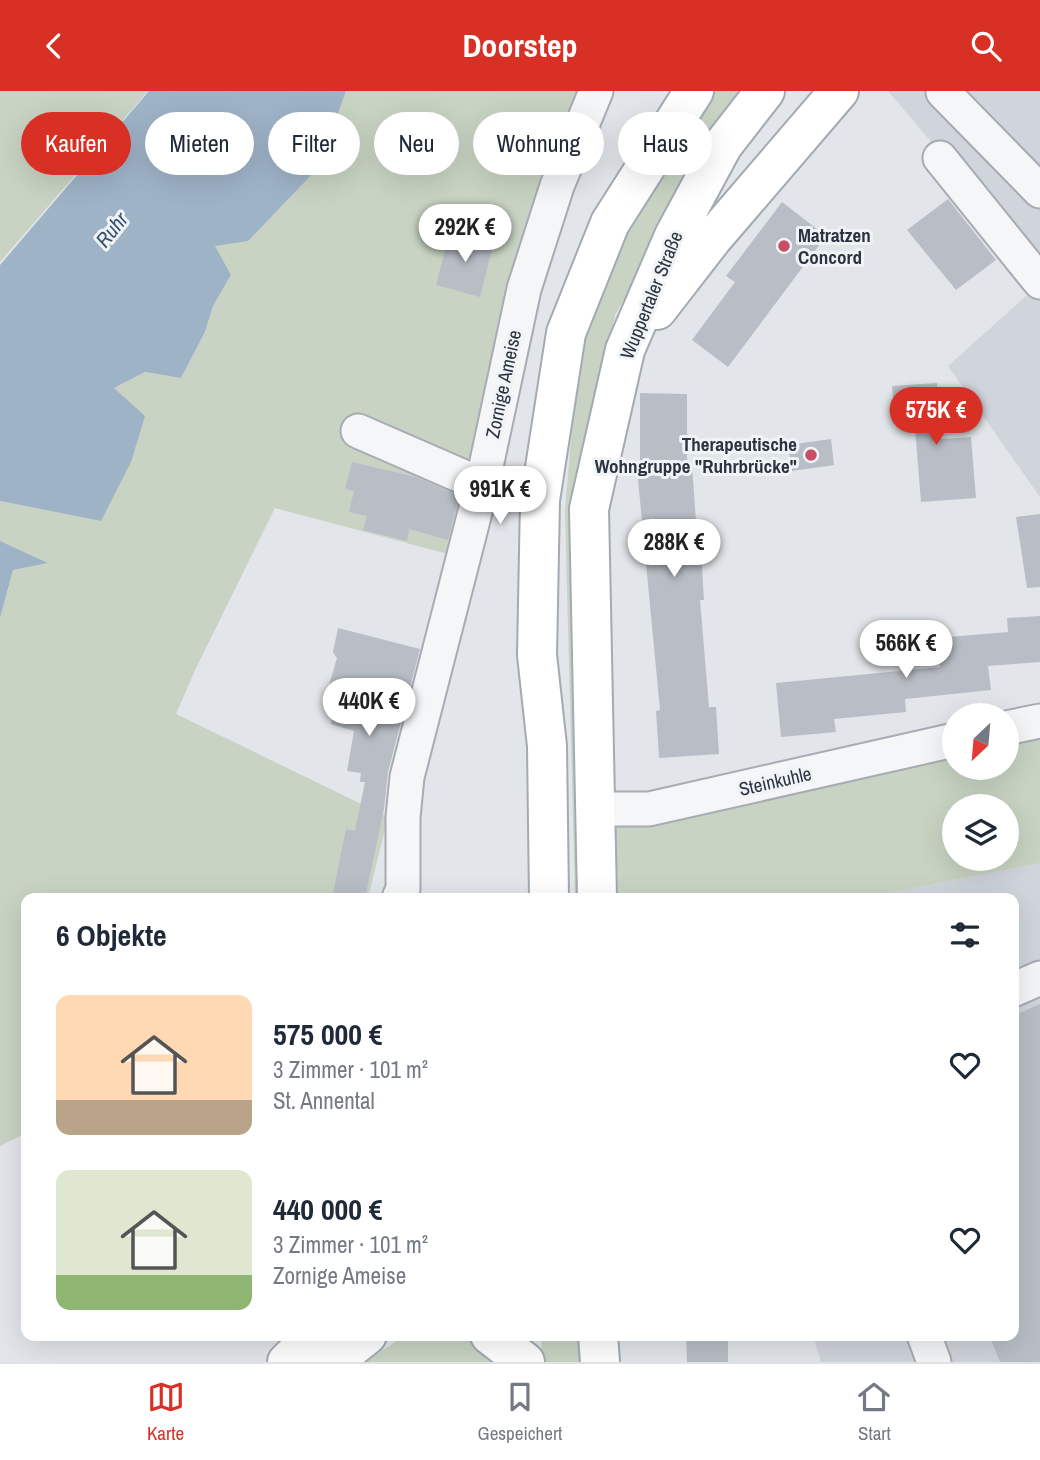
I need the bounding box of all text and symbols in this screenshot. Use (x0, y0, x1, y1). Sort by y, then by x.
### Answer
text: Doorstep (462, 24, 578, 67)
icon: back (35, 27, 73, 65)
icon: search (967, 27, 1005, 65)
chip: Kaufen (21, 112, 131, 175)
chip: Mieten (145, 112, 254, 175)
chip: Filter (268, 112, 360, 175)
chip: Neu (374, 112, 459, 175)
chip: Wohnung (473, 112, 604, 175)
chip: Haus (618, 112, 712, 175)
water label: Ruhr (89, 205, 135, 253)
pin: 292K € (408, 205, 522, 264)
text: 292K € (435, 211, 495, 242)
place label: Matratzen Concord (798, 222, 871, 270)
street label: Wuppertaler Straße (614, 227, 688, 363)
marker: Matratzen Concord (776, 238, 792, 254)
street label: Zornige Ameise (479, 327, 527, 441)
pin: 575K € (879, 387, 993, 447)
text: 575K € (906, 394, 966, 425)
place label: Therapeutische Wohngruppe "Ruhrbrücke" (595, 431, 797, 479)
marker: Therapeutische Wohngruppe "Ruhrbrücke" (803, 447, 819, 463)
pin: 991K € (443, 467, 557, 526)
text: 991K € (470, 473, 530, 504)
pin: 288K € (617, 519, 731, 579)
text: 288K € (644, 526, 704, 557)
pin: 566K € (849, 621, 963, 680)
text: 566K € (876, 627, 936, 658)
pin: 440K € (312, 679, 426, 738)
text: 440K € (339, 685, 399, 716)
north arrow (942, 703, 1018, 781)
map controls (942, 703, 1019, 871)
street label: Steinkuhle (736, 760, 814, 802)
button: layers (942, 794, 1019, 871)
text: 6 Objekte (56, 915, 167, 955)
icon: filters (946, 916, 984, 954)
text: 575 000 € (273, 1014, 382, 1054)
icon: home (112, 1023, 196, 1107)
icon: heart (946, 1046, 984, 1084)
text: 3 Zimmer · 101 m² (273, 1054, 428, 1085)
text: St. Annental (273, 1085, 375, 1116)
text: 440 000 € (273, 1189, 382, 1229)
icon: home (112, 1198, 196, 1282)
icon: heart (946, 1221, 984, 1259)
text: 3 Zimmer · 101 m² (273, 1229, 428, 1260)
text: Zornige Ameise (273, 1260, 406, 1291)
tab: Karte (147, 1378, 185, 1446)
tab: Gespeichert (478, 1378, 562, 1446)
tab: Start (855, 1378, 893, 1446)

